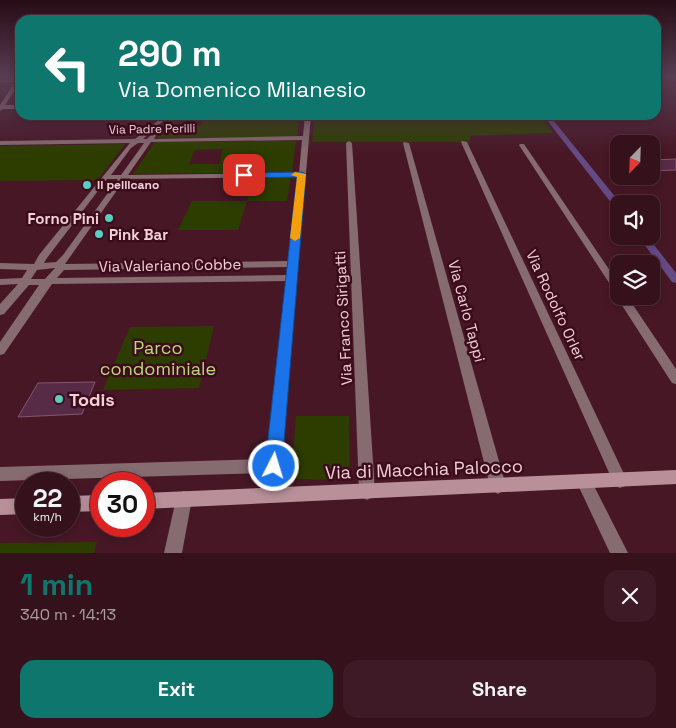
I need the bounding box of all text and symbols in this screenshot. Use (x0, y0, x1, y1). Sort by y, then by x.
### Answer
text: 290 m (118, 32, 222, 76)
icon: left (35, 35, 100, 100)
text: Via Domenico Milanesio (118, 75, 366, 103)
street label: Via Padre Perilli (108, 120, 196, 138)
north arrow (610, 135, 660, 185)
map controls (610, 135, 660, 305)
pin (223, 154, 265, 196)
icon: arrive (230, 161, 258, 189)
place label: Il pellicano (97, 177, 159, 193)
marker: Il pellicano (81, 179, 93, 191)
button: sound (610, 195, 660, 245)
place label: Forno Pini (27, 209, 99, 228)
marker: Forno Pini (103, 212, 115, 224)
place label: Pink Bar (109, 225, 168, 244)
marker: Pink Bar (93, 228, 105, 240)
street label: Via Rodolfo Orler (522, 247, 590, 364)
street label: Via Franco Sirigatti (330, 250, 356, 386)
street label: Via Valeriano Cobbe (99, 254, 242, 276)
button: layers (610, 255, 660, 305)
street label: Via Carlo Tappi (444, 258, 490, 364)
park label: Parco condominiale (100, 336, 216, 380)
place label: Todis (69, 388, 115, 411)
marker: Todis (53, 393, 65, 405)
position arrow (247, 439, 299, 491)
street label: Via di Macchia Palocco (325, 454, 523, 484)
speed limit sign: 30 (90, 472, 155, 537)
text: 22 (33, 482, 62, 514)
text: km/h (33, 509, 62, 525)
text: 1 min (20, 565, 93, 604)
button: close (604, 570, 656, 622)
text: 340 m · 14:13 (20, 604, 116, 625)
button: Exit (20, 660, 333, 718)
button: Share (343, 660, 656, 718)

